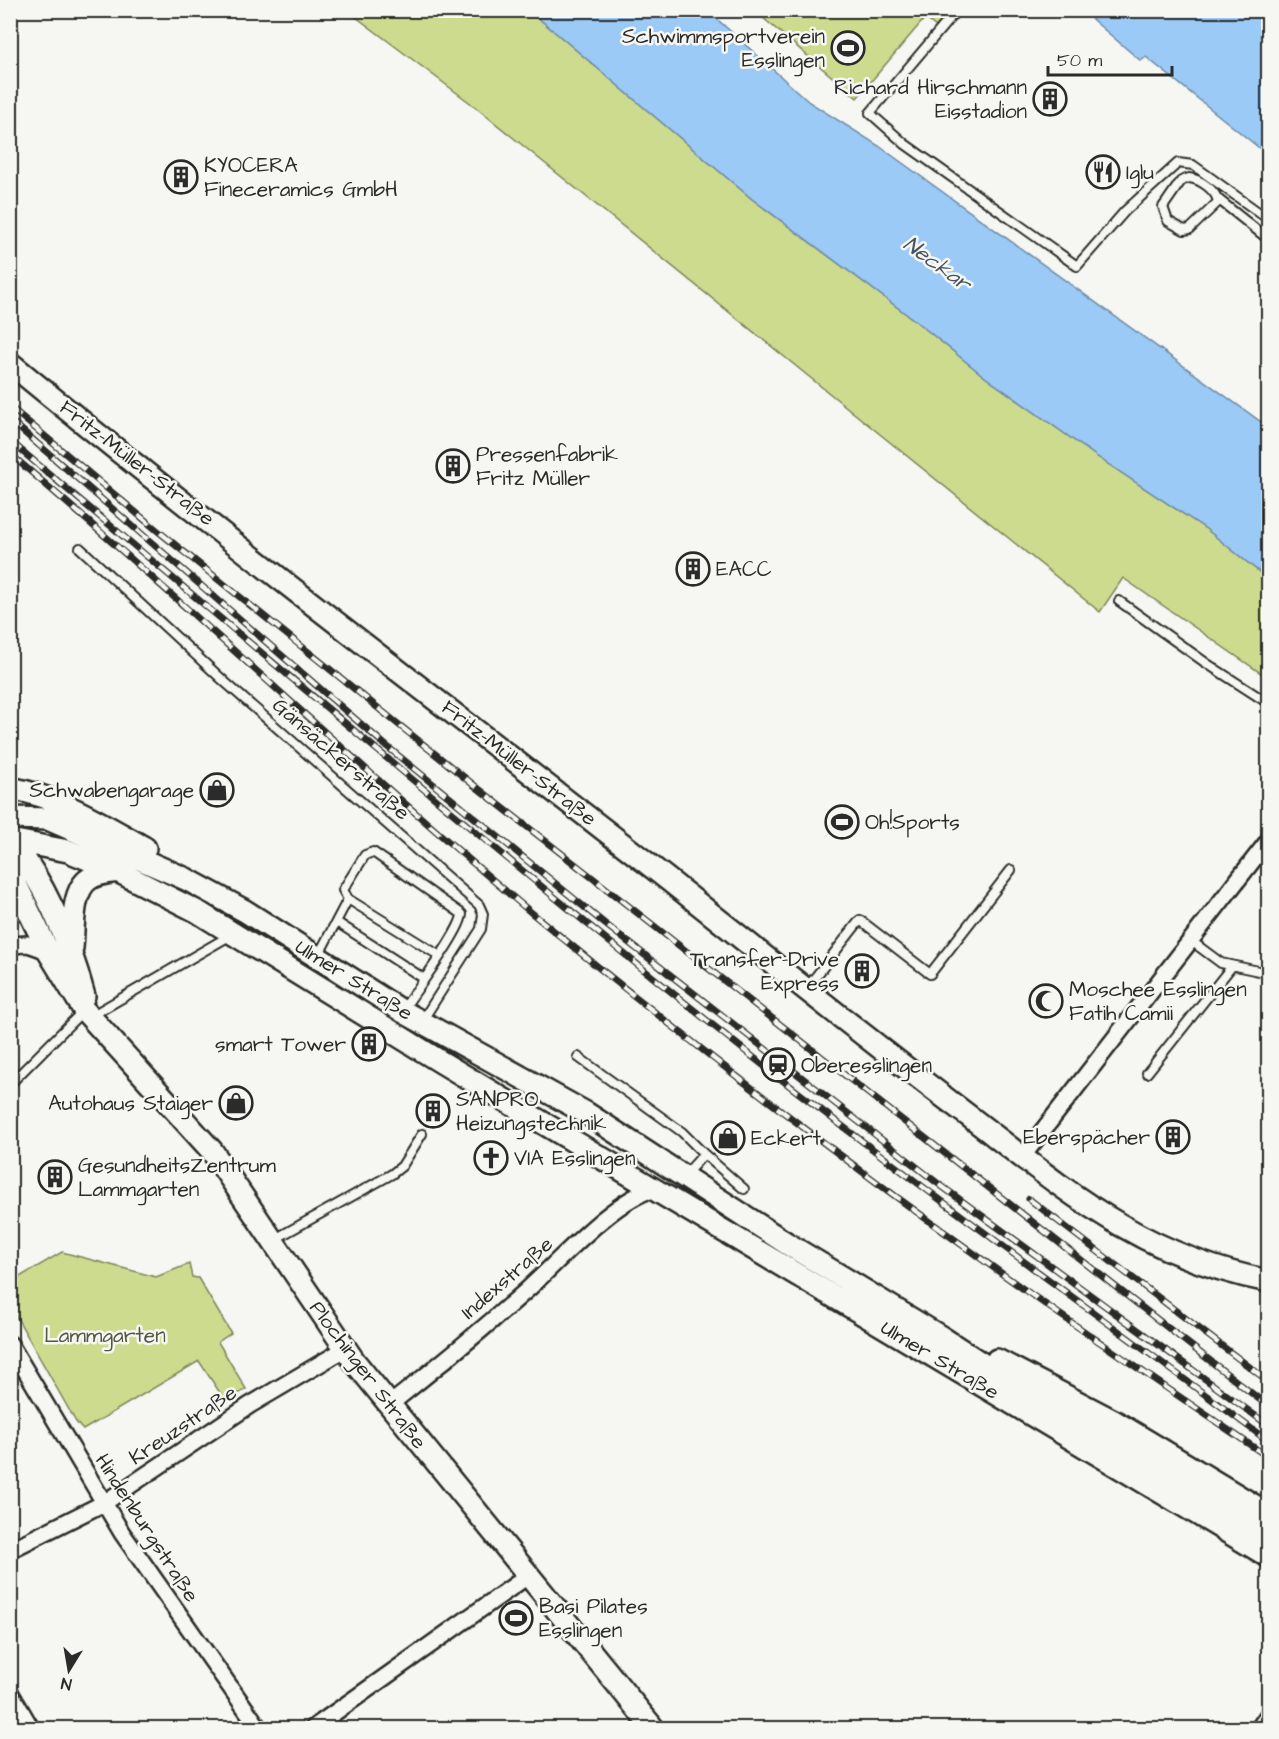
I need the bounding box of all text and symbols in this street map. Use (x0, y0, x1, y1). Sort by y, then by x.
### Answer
place label: Schwimmsportverein Esslingen (622, 22, 825, 77)
sports icon: Schwimmsportverein Esslingen (830, 30, 866, 66)
scale bar (1048, 39, 1172, 77)
text: 50 m (1057, 48, 1102, 73)
place label: Richard Hirschmann Eisstadion (834, 73, 1027, 126)
building icon: Richard Hirschmann Eisstadion (1032, 81, 1068, 117)
place label: KYOCERA Fineceramics GmbH (204, 151, 398, 204)
restaurant icon: Iglu (1085, 154, 1121, 190)
place label: Iglu (1126, 158, 1154, 189)
building icon: KYOCERA Fineceramics GmbH (163, 159, 199, 195)
water label: Neckar (897, 229, 979, 301)
street label: Fritz-Müller-Straße (53, 393, 221, 533)
place label: Pressenfabrik Fritz Müller (476, 440, 618, 493)
building icon: Pressenfabrik Fritz Müller (435, 448, 471, 484)
building icon: EACC (675, 551, 711, 587)
place label: EACC (716, 555, 772, 584)
street label: Gänsäckerstraße (266, 691, 416, 827)
street label: Fritz-Müller-Straße (435, 693, 603, 833)
shop icon: Schwabengarage (199, 772, 235, 808)
place label: Schwabengarage (30, 776, 194, 807)
sports icon: Oh!Sports (824, 804, 860, 840)
place label: Oh!Sports (865, 808, 960, 838)
street label: Ulmer Straße (290, 932, 418, 1028)
place label: Transfer-Drive Express (690, 945, 839, 999)
building icon: Transfer-Drive Express (844, 953, 880, 989)
place label: Moschee Esslingen Fatih Camii (1069, 975, 1247, 1028)
mosque icon: Moschee Esslingen Fatih Camii (1028, 983, 1064, 1019)
building icon: smart Tower (351, 1026, 387, 1062)
place label: smart Tower (215, 1030, 346, 1059)
station icon: Oberesslingen (760, 1047, 796, 1083)
place label: Oberesslingen (801, 1051, 932, 1082)
shop icon: Autohaus Staiger (218, 1085, 254, 1121)
place label: SANPRO Heizungstechnik (456, 1085, 606, 1140)
place label: Autohaus Staiger (48, 1089, 213, 1120)
building icon: SANPRO Heizungstechnik (415, 1093, 451, 1129)
building icon: Eberspächer (1155, 1119, 1191, 1155)
shop icon: Eckert (710, 1120, 746, 1156)
place label: Eberspächer (1023, 1123, 1150, 1153)
place label: Eckert (751, 1124, 822, 1153)
church icon: VIA Esslingen (473, 1140, 509, 1176)
place label: VIA Esslingen (514, 1144, 635, 1175)
place label: GesundheitsZentrum Lammgarten (78, 1151, 276, 1206)
building icon: GesundheitsZentrum Lammgarten (37, 1159, 73, 1195)
street label: Indexstraße (455, 1230, 559, 1326)
street label: Plochinger Straße (301, 1295, 433, 1456)
street label: Ulmer Straße (875, 1313, 1005, 1407)
park label: Lammgarten (44, 1321, 166, 1352)
street label: Kreuzstraße (123, 1378, 243, 1472)
street label: Hindenburgstraße (86, 1448, 206, 1609)
place label: Basi Pilates Esslingen (539, 1592, 648, 1647)
sports icon: Basi Pilates Esslingen (498, 1600, 534, 1636)
north arrow (39, 1640, 99, 1700)
text: N (59, 1672, 73, 1695)

